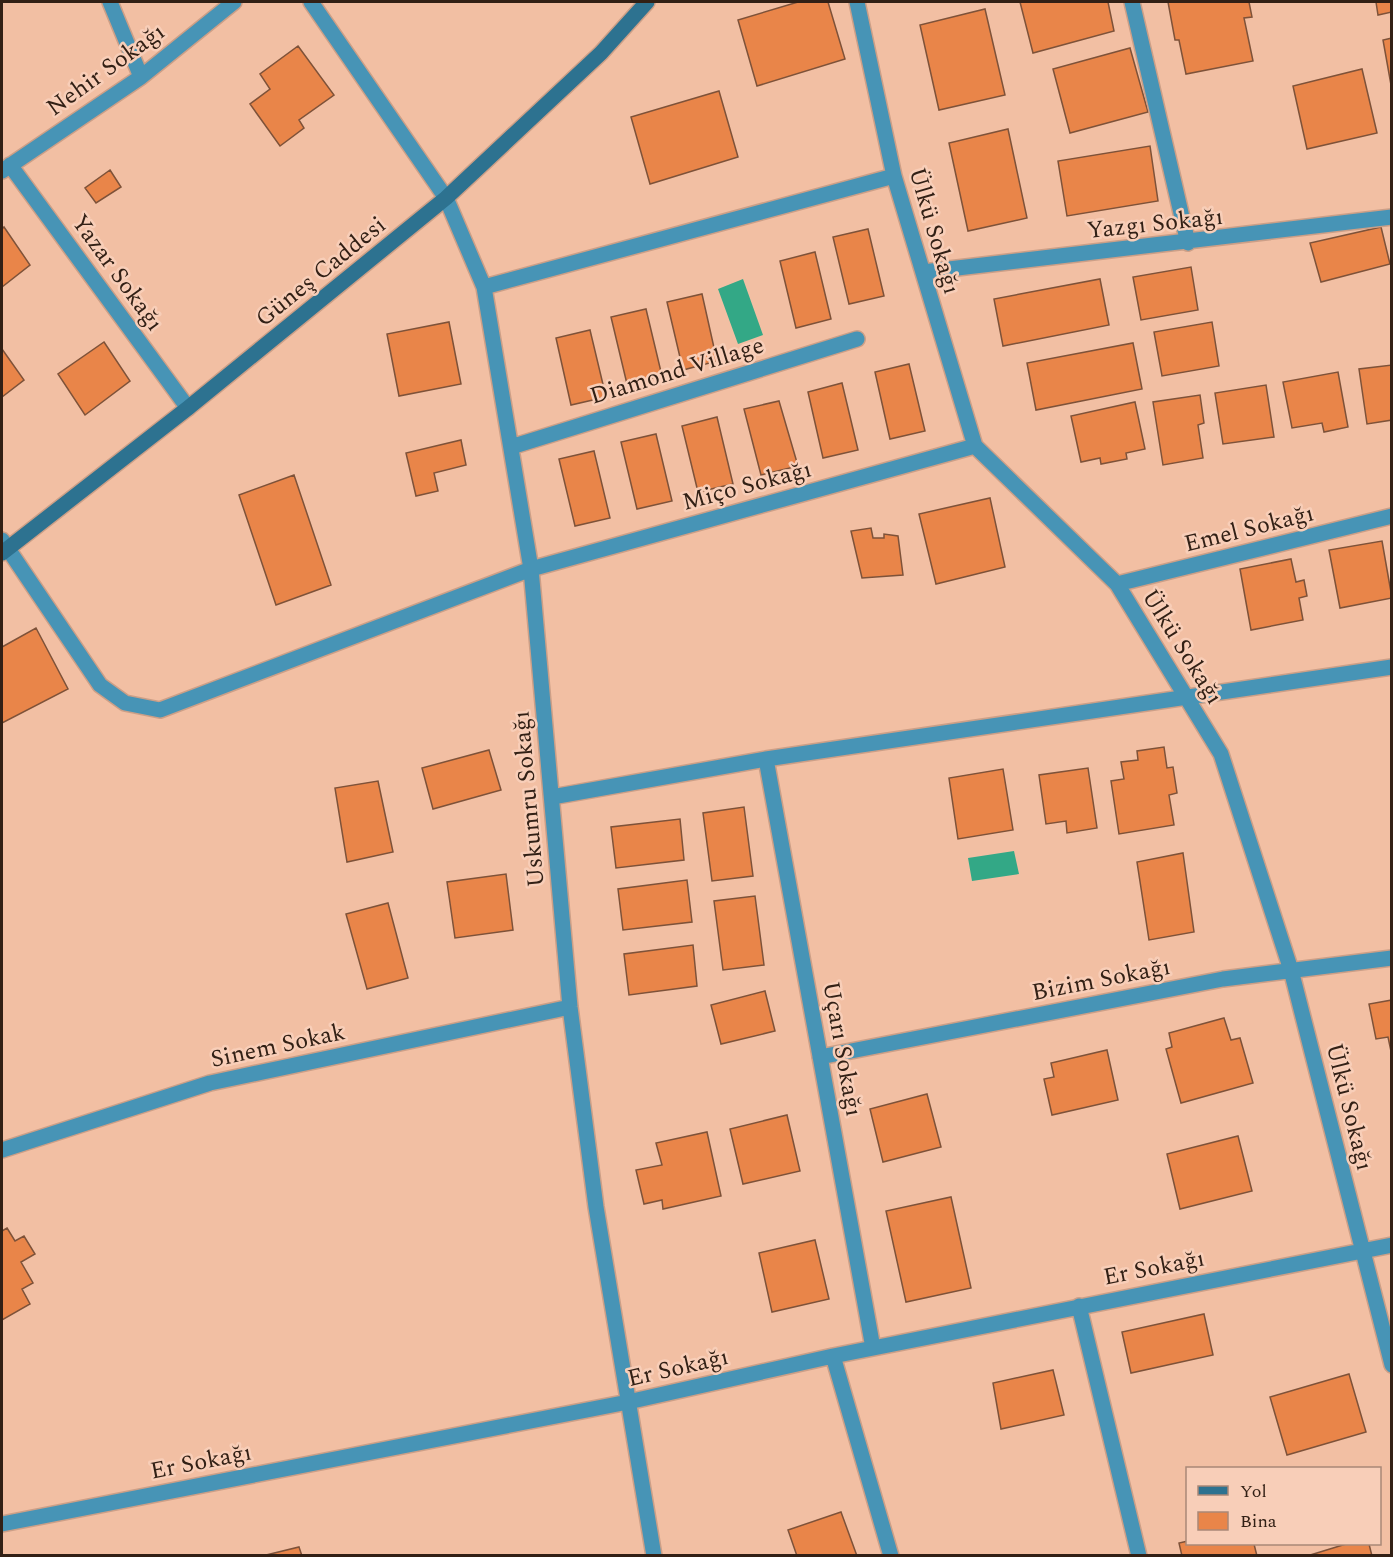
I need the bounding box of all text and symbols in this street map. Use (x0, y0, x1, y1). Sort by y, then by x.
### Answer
street label: Nehir Sokağı (39, 15, 173, 125)
street label: Ülkü Sokağı (899, 163, 969, 299)
street label: Yazgı Sokağı (1085, 199, 1225, 249)
street label: Yazar Sokağı (62, 207, 172, 339)
street label: Güneş Caddesi (248, 208, 394, 336)
street label: Diamond Village (586, 327, 768, 415)
street label: Miço Sokağı (678, 451, 816, 521)
street label: Emel Sokağı (1180, 496, 1318, 562)
street label: Ülkü Sokağı (1132, 582, 1232, 712)
street label: Uskumru Sokağı (503, 709, 555, 889)
street label: Bizim Sokağı (1029, 949, 1173, 1011)
street label: Uçarı Sokağı (812, 979, 872, 1119)
street label: Sinem Sokak (207, 1014, 349, 1078)
street label: Ülkü Sokağı (1316, 1039, 1382, 1175)
street label: Er Sokağı (1100, 1241, 1208, 1295)
street label: Er Sokağı (624, 1339, 732, 1397)
street label: Er Sokağı (147, 1435, 255, 1489)
legend (1186, 1467, 1381, 1545)
text: Yol (1240, 1478, 1267, 1505)
text: Bina (1240, 1508, 1277, 1535)

